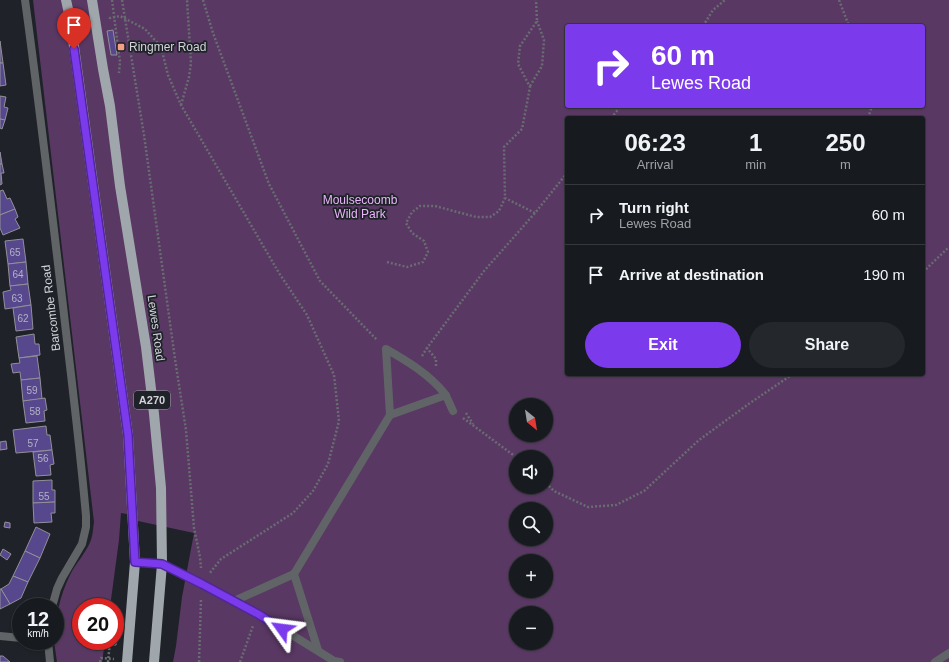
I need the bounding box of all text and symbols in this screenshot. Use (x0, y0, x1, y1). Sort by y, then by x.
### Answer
pin (57, 8, 91, 49)
icon: arrive (63, 14, 85, 36)
place label: Ringmer Road (129, 40, 206, 54)
icon: right (585, 40, 637, 92)
text: 60 m (651, 40, 715, 71)
marker: Ringmer Road (116, 42, 126, 52)
text: Lewes Road (651, 73, 751, 93)
text: 06:23 (624, 129, 686, 156)
text: 1 (749, 129, 762, 156)
text: 250 (826, 129, 866, 156)
text: Arrival (637, 157, 674, 172)
text: min (745, 157, 766, 172)
text: m (840, 157, 851, 172)
park label: Moulsecoomb Wild Park (323, 193, 398, 221)
text: Turn right (619, 199, 689, 216)
icon: right (585, 204, 607, 226)
text: 60 m (872, 206, 905, 223)
text: Lewes Road (619, 216, 691, 231)
house number: 65 (9, 247, 21, 258)
street label: Barcombe Road (39, 264, 63, 352)
icon: arrive (585, 264, 607, 286)
text: Arrive at destination (619, 266, 764, 283)
text: 190 m (863, 266, 905, 283)
house number: 64 (12, 269, 24, 280)
house number: 63 (11, 293, 23, 304)
street label: Lewes Road (144, 294, 168, 362)
house number: 62 (17, 313, 29, 324)
button: Exit (585, 322, 741, 368)
button: Share (749, 322, 905, 368)
house number: 59 (26, 385, 38, 396)
road number: A270 (134, 391, 170, 409)
north arrow (509, 398, 553, 442)
map controls (509, 398, 553, 650)
house number: 58 (29, 406, 41, 417)
house number: 57 (27, 438, 39, 449)
button: sound (509, 450, 553, 494)
house number: 56 (37, 453, 49, 464)
house number: 55 (38, 491, 50, 502)
button: search (509, 502, 553, 546)
button: + (509, 554, 553, 598)
speed limit sign: 20 (72, 598, 124, 650)
button: − (509, 606, 553, 650)
text: 12 (27, 608, 49, 630)
position arrow (261, 608, 303, 650)
text: km/h (27, 628, 49, 639)

